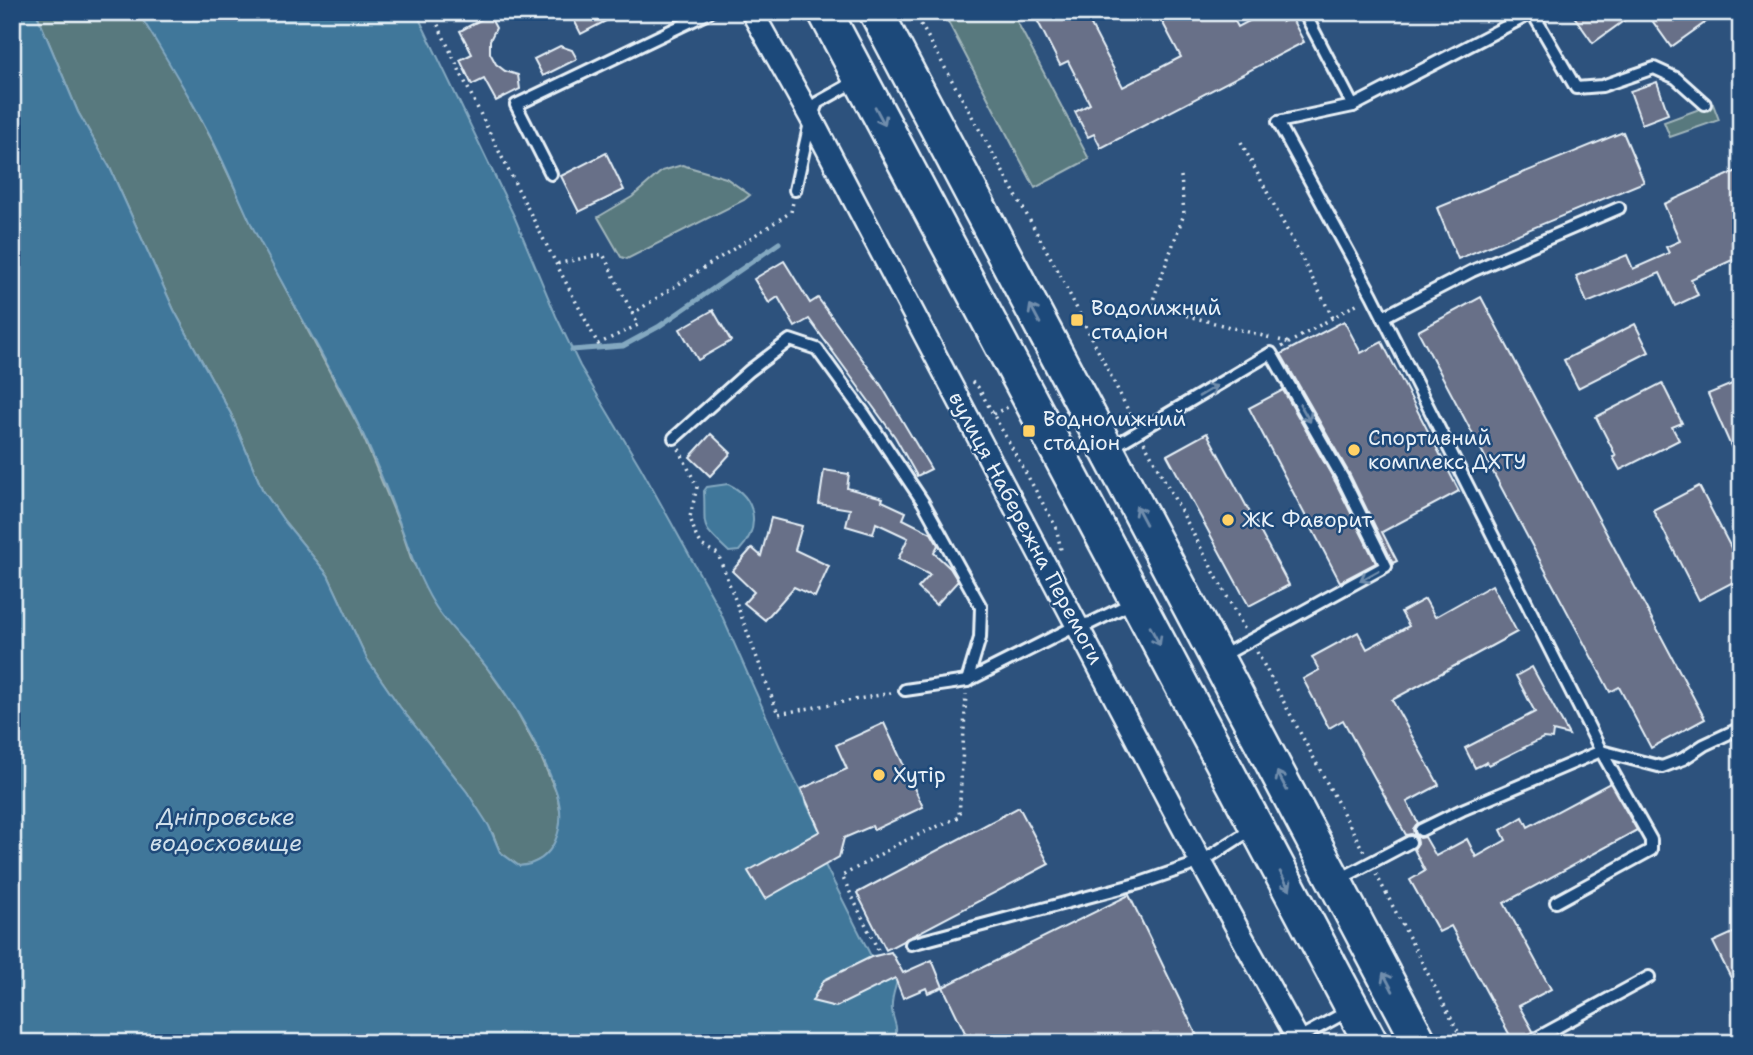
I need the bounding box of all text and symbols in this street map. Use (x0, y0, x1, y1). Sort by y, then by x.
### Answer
one-way arrow (874, 105, 887, 126)
place label: Водолижний стадіон (1091, 294, 1222, 346)
one-way arrow (1028, 304, 1041, 325)
marker: Водолижний стадіон (1069, 312, 1085, 328)
one-way arrow (1198, 384, 1218, 398)
street label: вулиця Набережна Перемоги (942, 387, 1110, 670)
one-way arrow (1298, 402, 1312, 422)
place label: Воднолижний стадіон (1043, 405, 1186, 457)
marker: Воднолижний стадіон (1021, 423, 1037, 439)
place label: Спортивний комплекс ДХТУ (1368, 424, 1526, 476)
marker: Спортивний комплекс ДХТУ (1346, 442, 1362, 458)
one-way arrow (1134, 506, 1148, 526)
place label: ЖК Фаворит (1242, 506, 1372, 534)
marker: ЖК Фаворит (1220, 512, 1236, 528)
one-way arrow (1360, 569, 1380, 583)
one-way arrow (1149, 626, 1163, 646)
place label: Хутір (893, 761, 946, 789)
marker: Хутір (871, 767, 887, 783)
one-way arrow (1274, 772, 1288, 792)
water label: Дніпровське водосховище (150, 802, 302, 858)
one-way arrow (1278, 870, 1292, 890)
one-way arrow (1381, 973, 1395, 993)

